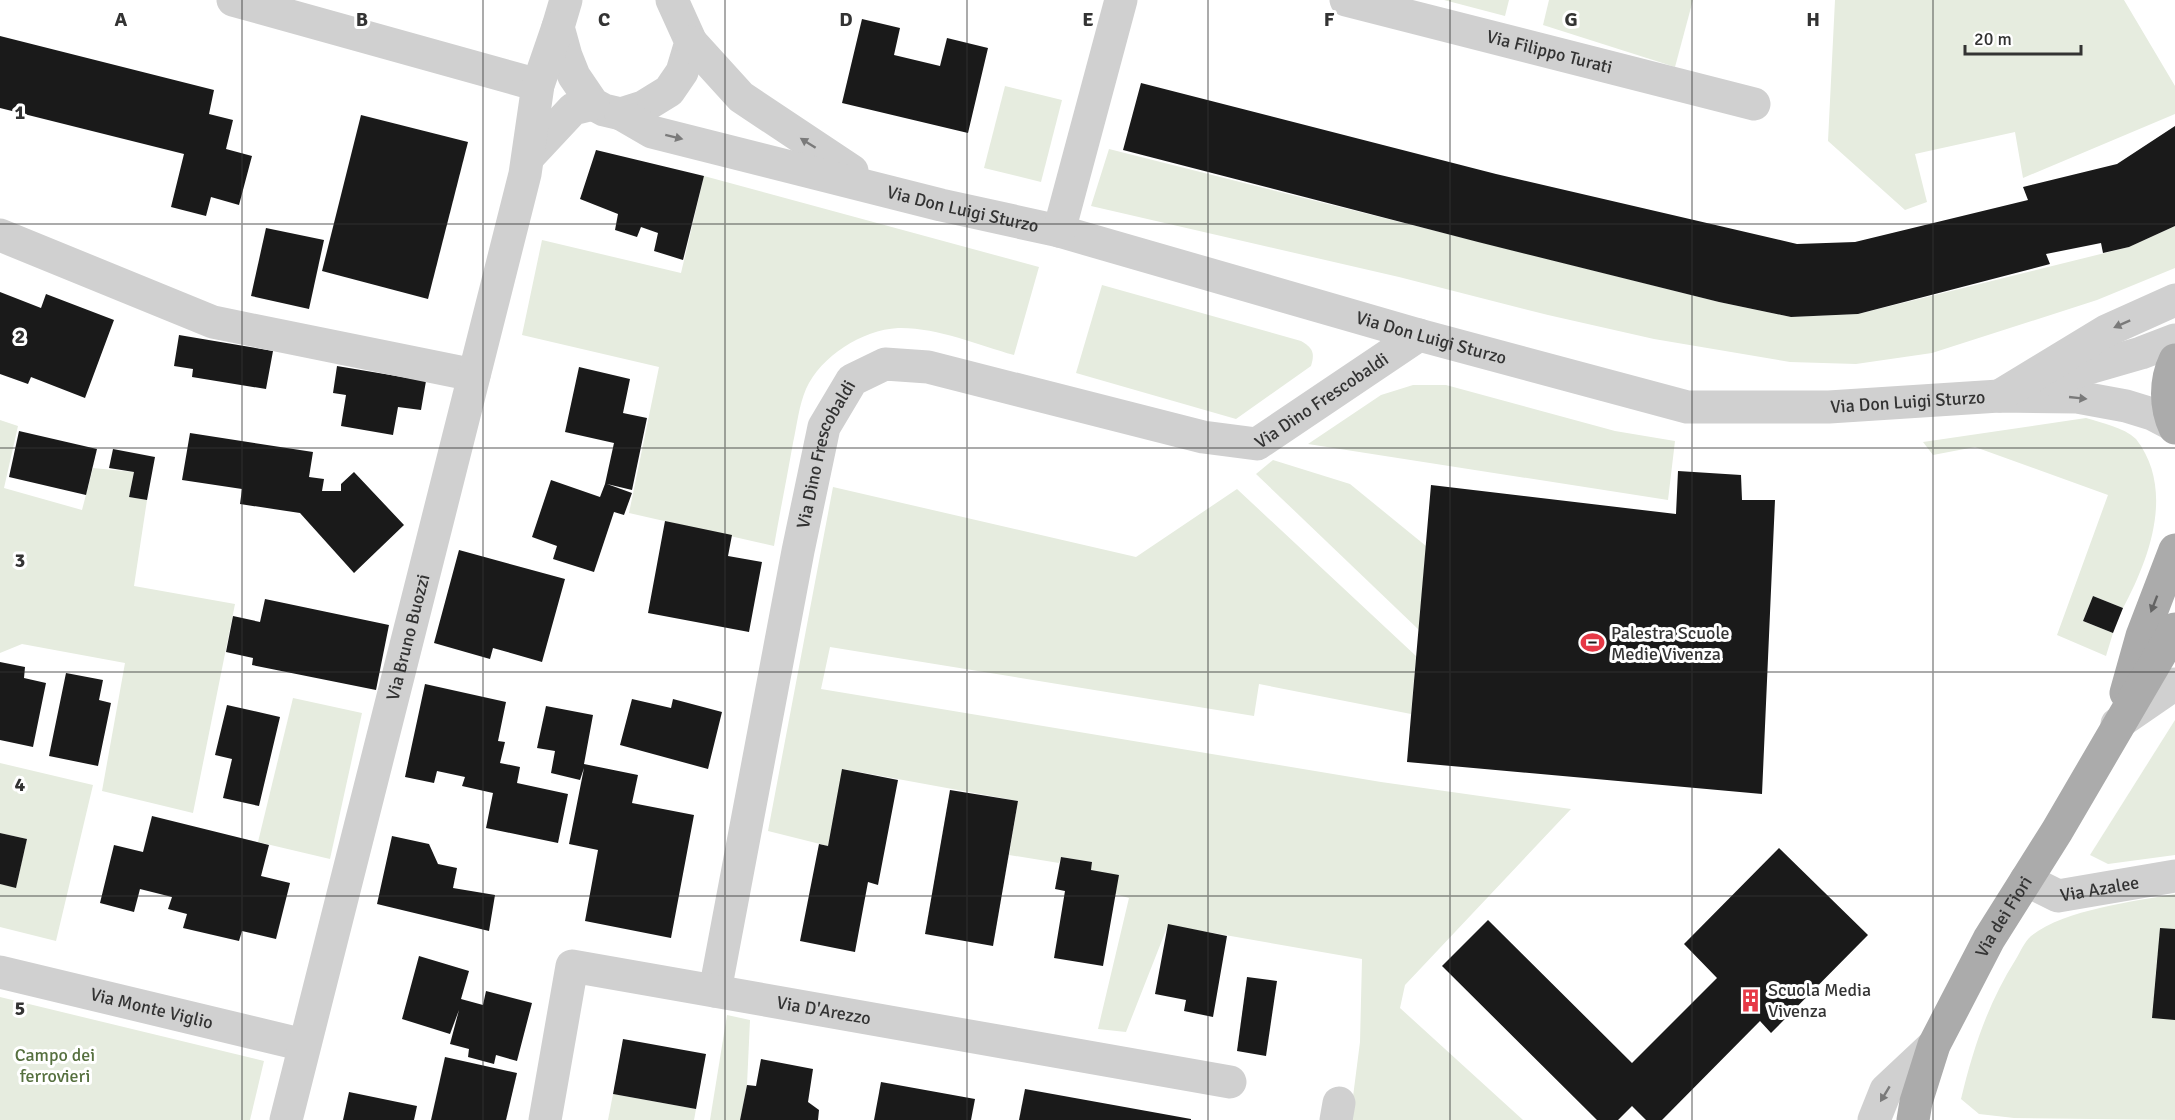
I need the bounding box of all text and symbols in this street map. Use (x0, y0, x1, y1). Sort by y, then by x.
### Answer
text: A (115, 7, 128, 32)
text: B (356, 7, 368, 32)
text: C (598, 7, 610, 32)
text: D (839, 7, 853, 32)
text: E (1082, 7, 1094, 32)
text: F (1324, 7, 1335, 32)
text: G (1564, 7, 1578, 32)
text: H (1806, 7, 1820, 32)
scale bar (1965, 18, 2080, 56)
street label: Via Filippo Turati (1484, 25, 1615, 78)
text: 20 m (1974, 28, 2012, 50)
text: 1 (15, 100, 26, 125)
one-way arrow (665, 133, 683, 143)
one-way arrow (800, 138, 816, 149)
street label: Via Don Luigi Sturzo (884, 181, 1041, 237)
street label: Via Don Luigi Sturzo (1353, 306, 1509, 369)
one-way arrow (2112, 319, 2130, 329)
text: 2 (15, 324, 25, 349)
street label: Via Dino Frescobaldi (1251, 348, 1393, 453)
street label: Via Dino Frescobaldi (792, 376, 860, 531)
street label: Via Don Luigi Sturzo (1830, 386, 1986, 418)
one-way arrow (2069, 393, 2088, 403)
text: 3 (15, 548, 25, 573)
street label: Via Bruno Buozzi (381, 572, 434, 703)
one-way arrow (2149, 595, 2158, 613)
place label: Palestra Scuole Medie Vivenza (1611, 622, 1730, 665)
sports icon: Palestra Scuole Medie Vivenza (1580, 630, 1606, 656)
text: 4 (15, 772, 26, 797)
street label: Via Azalee (2058, 871, 2141, 906)
street label: Via dei Fiori (1970, 872, 2037, 961)
place label: Scuola Media Vivenza (1768, 979, 1871, 1022)
street label: Via Monte Viglio (88, 983, 215, 1034)
building icon: Scuola Media Vivenza (1737, 987, 1763, 1013)
street label: Via D'Arezzo (775, 991, 873, 1029)
text: 5 (15, 996, 25, 1021)
park label: Campo dei ferrovieri (15, 1044, 95, 1087)
one-way arrow (1879, 1086, 1890, 1102)

